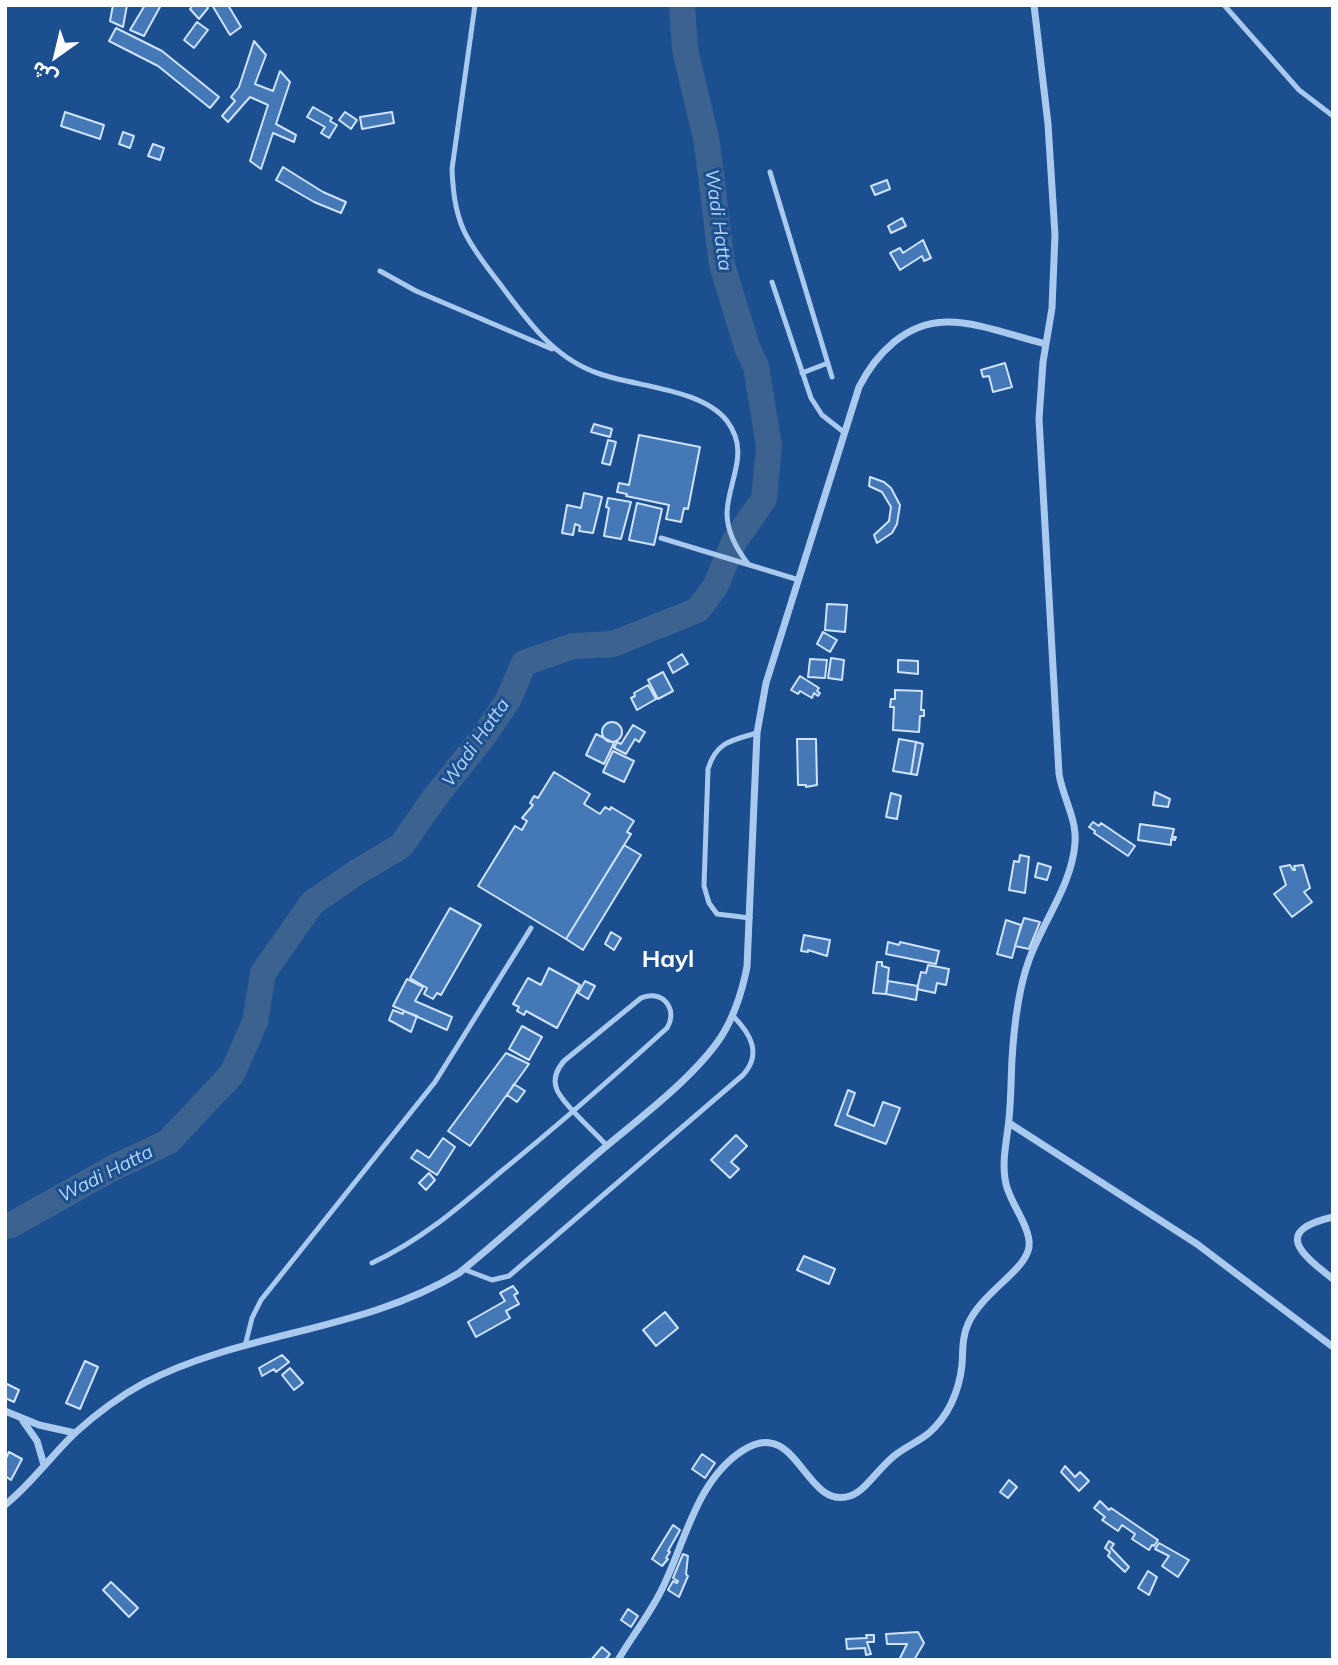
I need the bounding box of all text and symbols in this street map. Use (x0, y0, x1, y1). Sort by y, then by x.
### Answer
north arrow (21, 21, 91, 91)
text: ش (27, 56, 62, 91)
water label: Wadi Hatta (700, 168, 736, 272)
water label: Wadi Hatta (437, 694, 515, 792)
district label: Hayl (642, 946, 694, 974)
water label: Wadi Hatta (55, 1141, 157, 1207)

